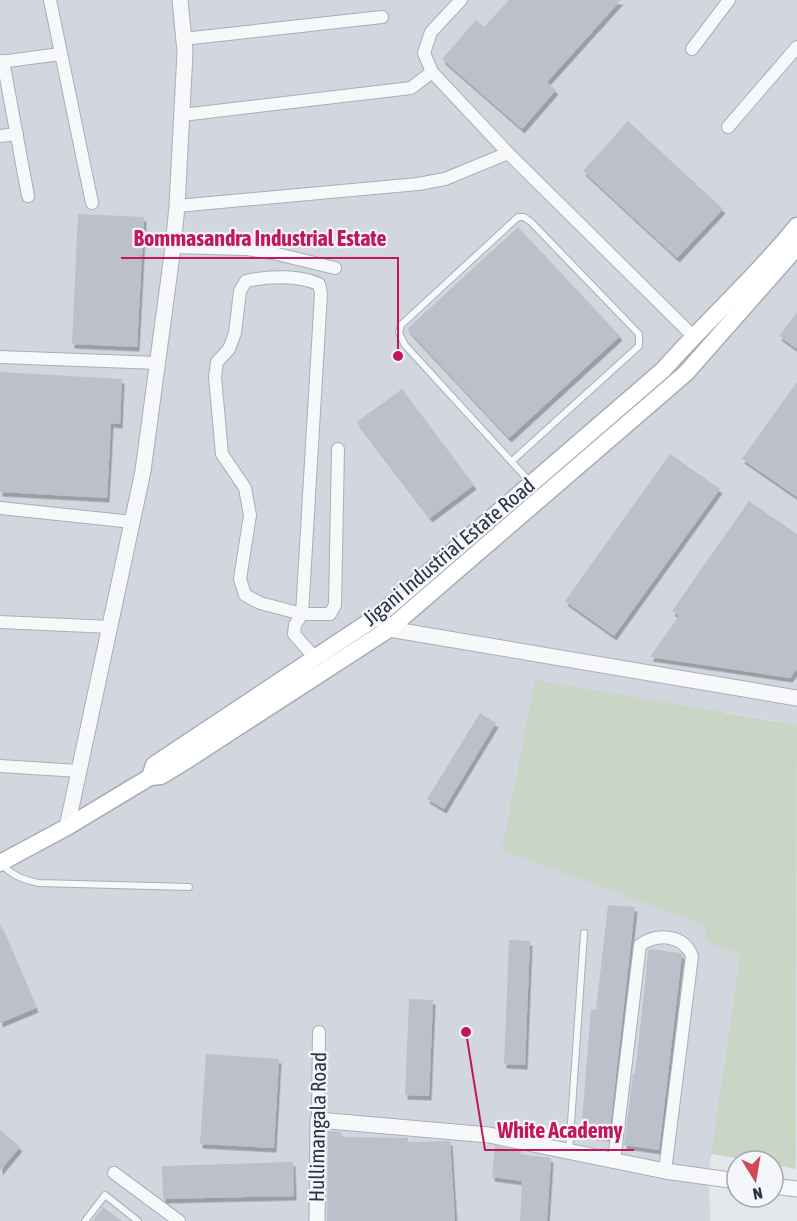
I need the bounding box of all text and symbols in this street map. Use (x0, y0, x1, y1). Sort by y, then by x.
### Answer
callout: Bommasandra Industrial Estate (121, 218, 398, 258)
text: Bommasandra Industrial Estate (134, 225, 386, 251)
street label: Jigani Industrial Estate Road (358, 472, 539, 630)
street label: Hullimangala Road (304, 1052, 330, 1202)
callout: White Academy (485, 1110, 634, 1150)
text: White Academy (496, 1117, 623, 1143)
north arrow (725, 1149, 785, 1209)
text: N (752, 1184, 764, 1203)

